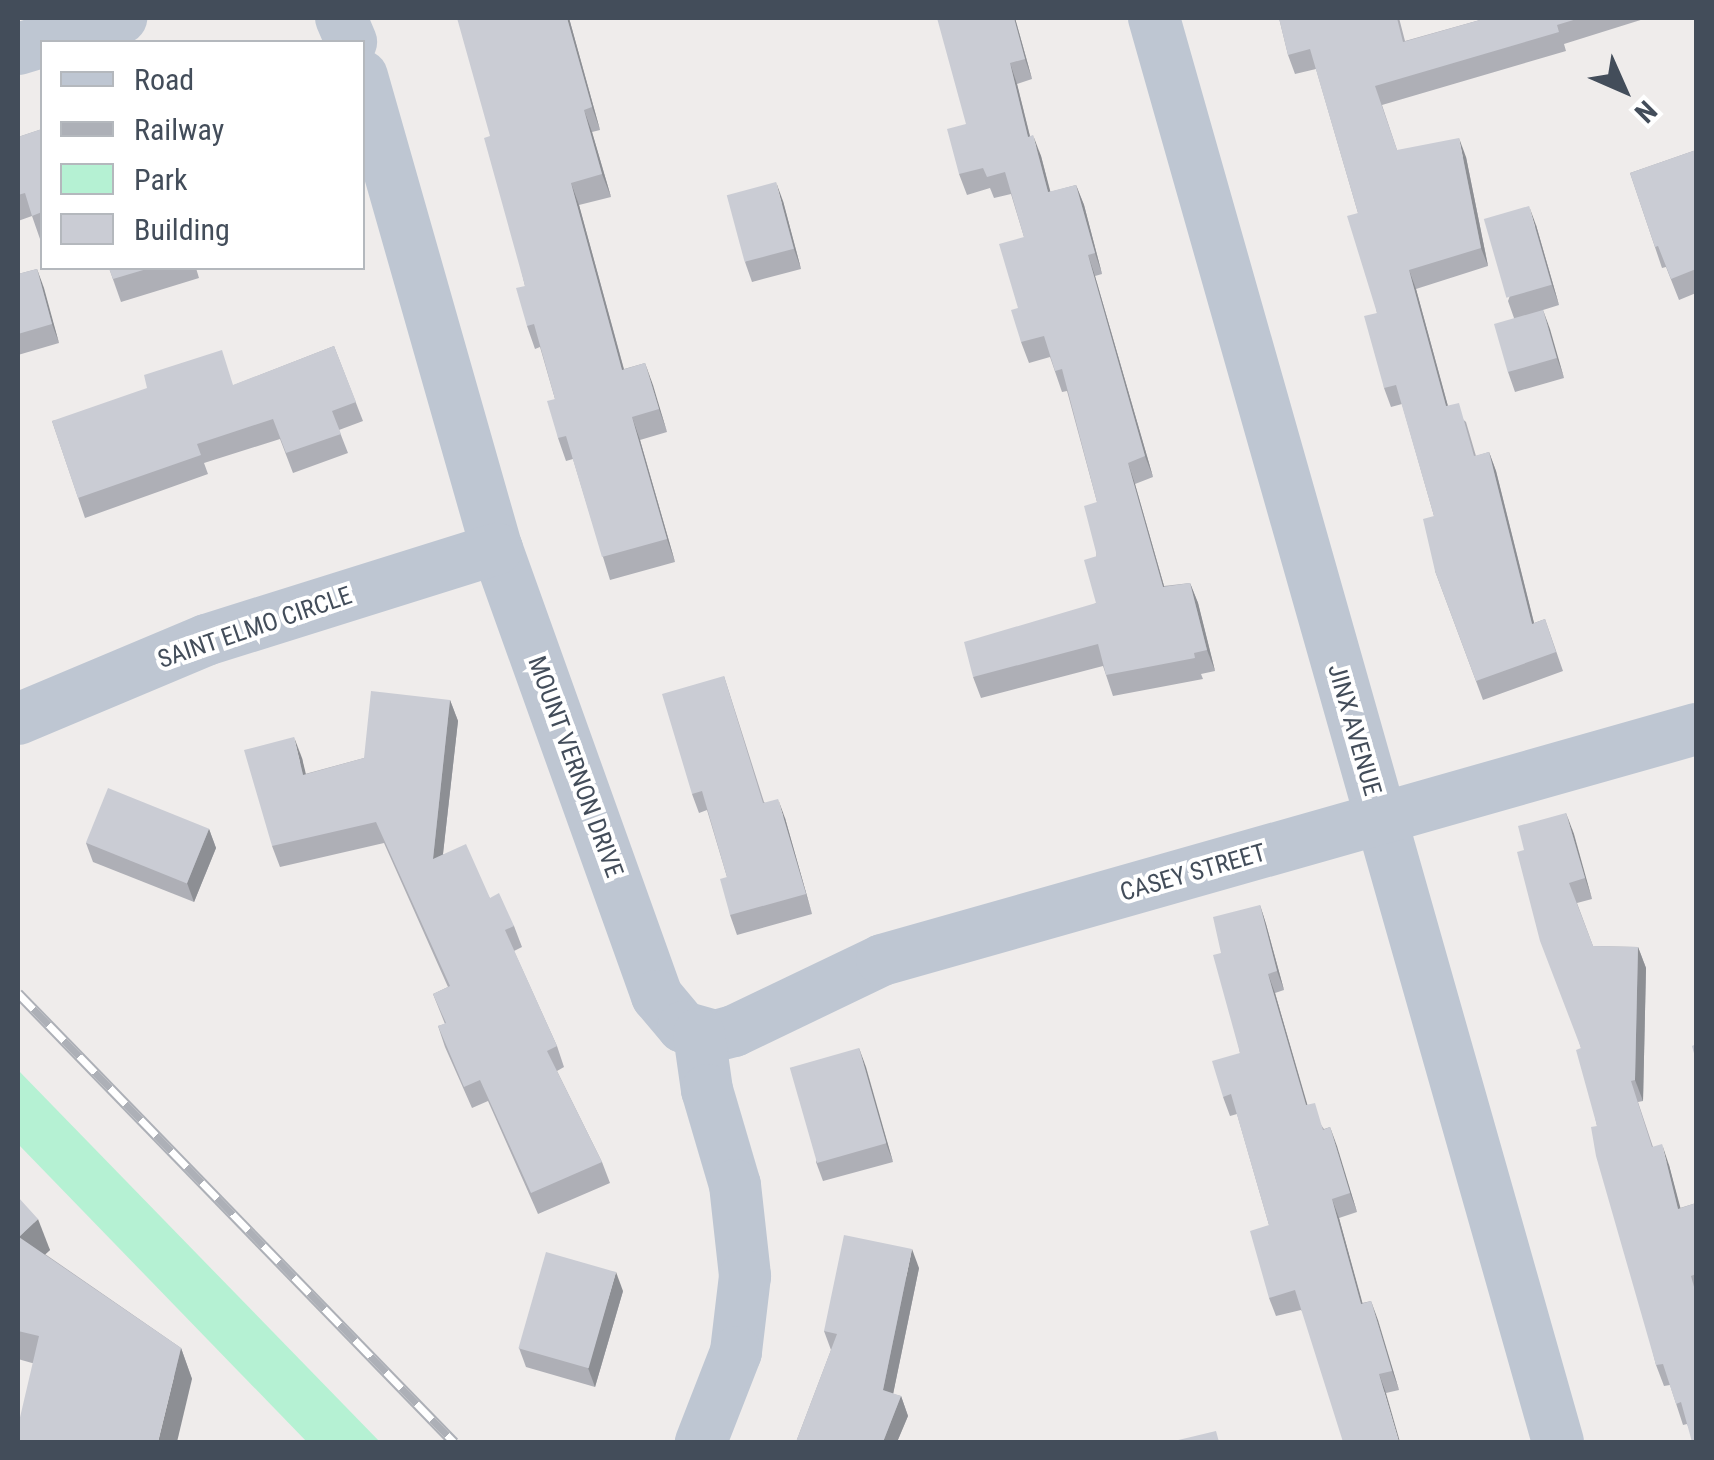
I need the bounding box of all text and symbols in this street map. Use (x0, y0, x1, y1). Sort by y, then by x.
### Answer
legend (40, 40, 365, 270)
north arrow (1574, 40, 1674, 140)
text: Road (134, 62, 194, 97)
text: N (1628, 94, 1663, 129)
text: Railway (134, 112, 224, 147)
text: Park (134, 162, 188, 197)
text: Building (134, 212, 230, 247)
street label: SAINT ELMO CIRCLE (154, 581, 356, 675)
street label: MOUNT VERNON DRIVE (521, 652, 629, 882)
street label: JINX AVENUE (1321, 661, 1387, 799)
street label: CASEY STREET (1117, 838, 1269, 908)

